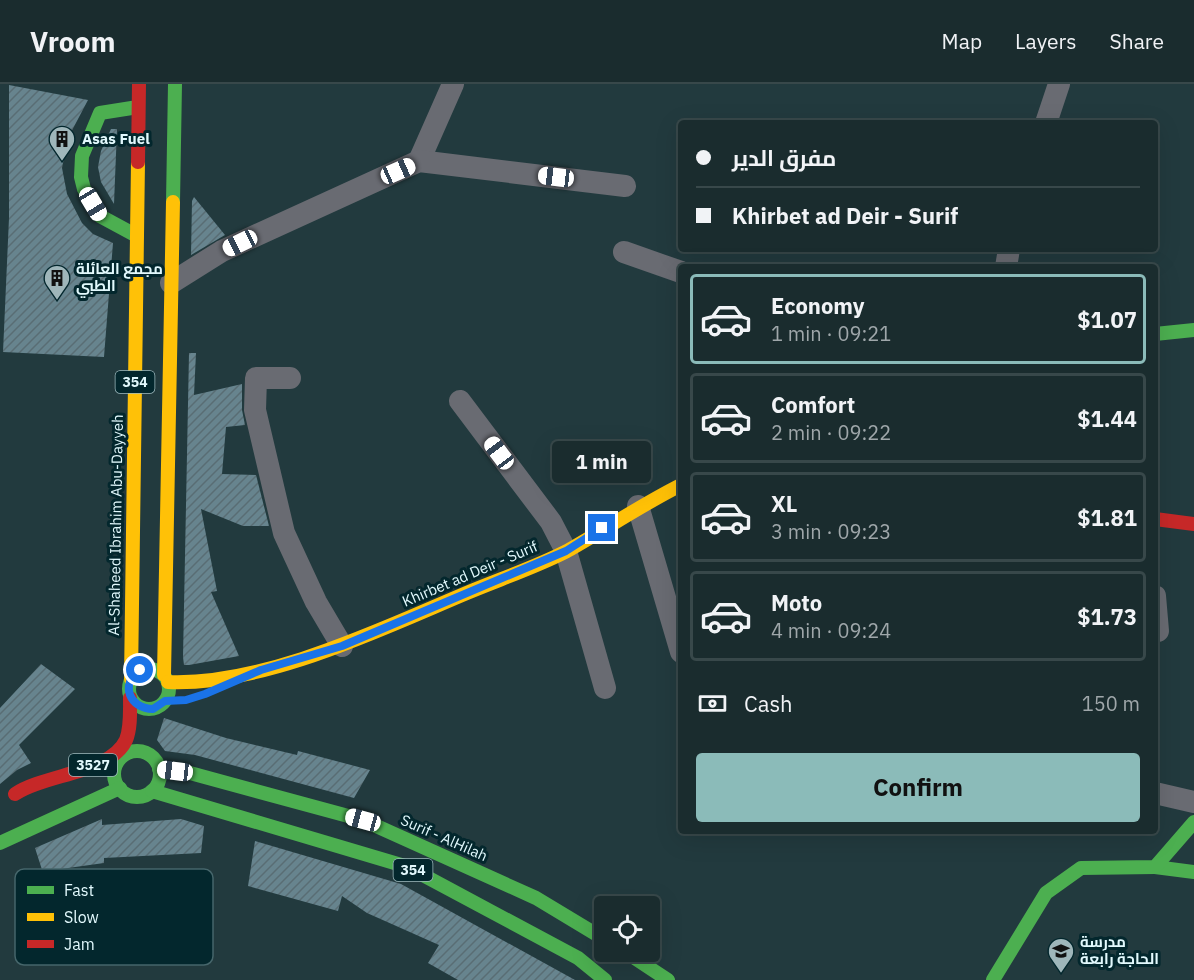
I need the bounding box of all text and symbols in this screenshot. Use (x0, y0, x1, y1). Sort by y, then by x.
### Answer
text: Vroom (30, 23, 115, 60)
text: Map (942, 27, 982, 55)
text: Layers (1015, 27, 1077, 55)
text: Share (1110, 27, 1164, 55)
building icon: Asas Fuel (47, 124, 77, 162)
place label: Asas Fuel (82, 129, 150, 148)
text: مفرق الدير (732, 143, 836, 172)
car (378, 155, 418, 187)
car (537, 166, 575, 188)
car (76, 184, 110, 224)
text: Khirbet ad Deir - Surif (732, 201, 958, 230)
car (220, 227, 260, 259)
place label: مجمع العائلة الطبي (76, 259, 163, 298)
building icon: مجمع العائلة الطبي (42, 263, 72, 301)
text: Economy (771, 291, 865, 320)
icon: car (699, 292, 753, 346)
text: $1.07 (1077, 305, 1137, 334)
text: 1 min · 09:21 (771, 320, 891, 347)
road number: 354 (116, 371, 154, 393)
text: Comfort (771, 390, 855, 419)
icon: car (699, 391, 753, 445)
text: $1.44 (1077, 404, 1137, 433)
street label: Al-Shaheed Ibrahim Abu-Dayyeh (104, 414, 127, 636)
text: 2 min · 09:22 (771, 419, 891, 446)
car (481, 433, 517, 473)
callout: 1 min (552, 441, 652, 483)
text: 1 min (575, 448, 628, 475)
text: XL (771, 489, 797, 518)
icon: car (699, 490, 753, 544)
text: $1.81 (1077, 503, 1137, 532)
route end (588, 514, 615, 541)
text: 3 min · 09:23 (771, 518, 891, 545)
street label: Khirbet ad Deir - Surif (399, 536, 540, 611)
text: Moto (771, 588, 822, 617)
icon: car (699, 589, 753, 643)
text: $1.73 (1077, 602, 1137, 631)
text: 4 min · 09:24 (771, 617, 891, 644)
route start (126, 656, 153, 683)
icon: cash (696, 687, 729, 720)
text: Cash (744, 689, 793, 718)
text: 150 m (1082, 690, 1140, 717)
button: Confirm (696, 753, 1140, 822)
road number: 3527 (69, 754, 117, 776)
car (156, 760, 194, 782)
car (343, 807, 383, 833)
street label: Surif - AlHilah (398, 810, 491, 865)
road number: 354 (394, 859, 432, 881)
legend (15, 869, 213, 965)
text: Fast (64, 880, 94, 900)
map controls (594, 896, 660, 962)
button: locate (594, 896, 660, 962)
text: Slow (64, 907, 99, 927)
place label: مدرسة الحاجة رابعة (1080, 932, 1159, 968)
text: Jam (64, 934, 95, 954)
school or university icon: مدرسة الحاجة رابعة (1046, 936, 1076, 974)

